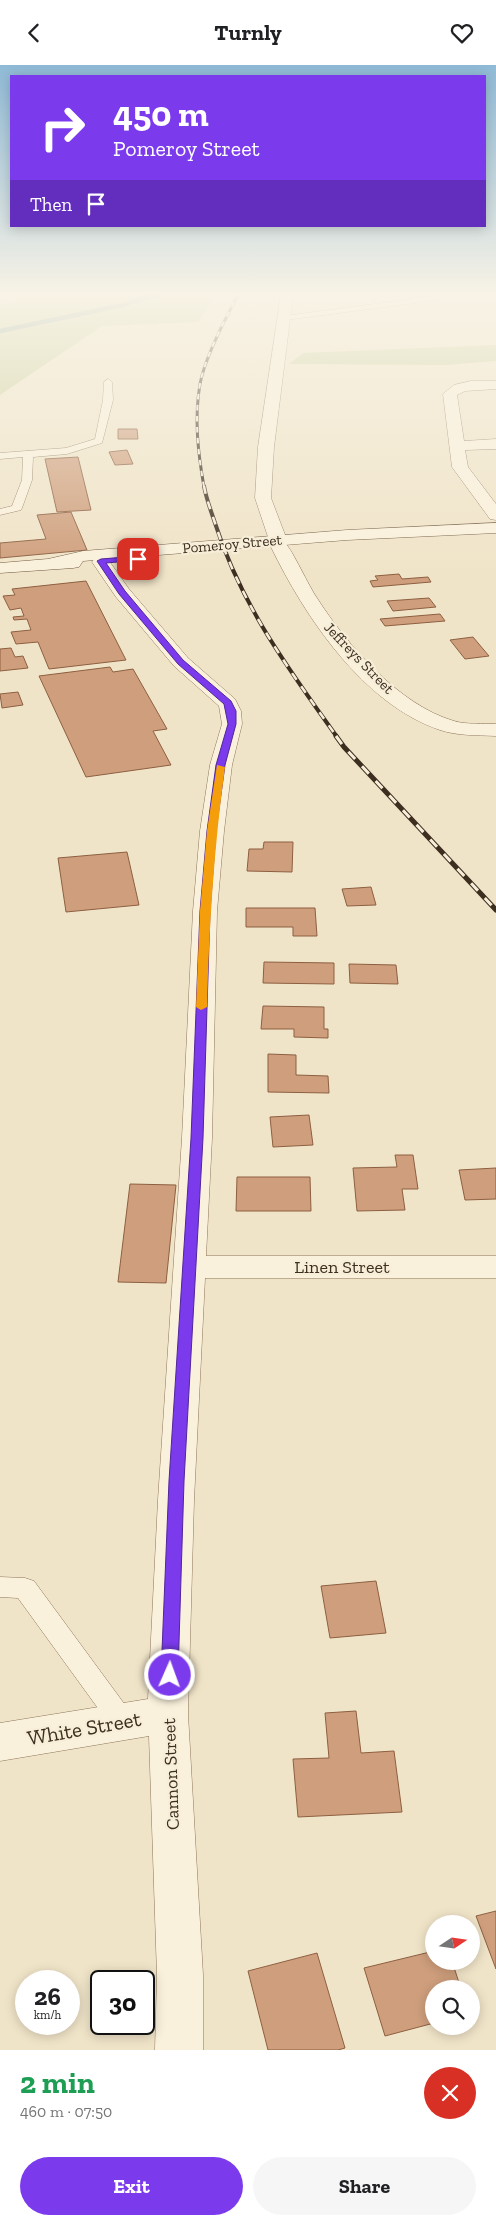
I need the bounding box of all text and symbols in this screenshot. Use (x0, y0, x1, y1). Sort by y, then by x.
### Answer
icon: back (20, 19, 48, 47)
text: Turnly (214, 19, 282, 46)
icon: heart (448, 19, 476, 47)
text: 450 m (113, 93, 209, 135)
icon: right (30, 95, 95, 160)
text: Pomeroy Street (113, 135, 260, 162)
icon: arrive (82, 190, 110, 218)
text: Then (30, 193, 72, 216)
street label: Pomeroy Street (181, 531, 283, 557)
pin (117, 538, 159, 580)
icon: arrive (124, 545, 152, 573)
street label: Jeffreys Street (320, 618, 398, 698)
street label: Linen Street (294, 1256, 390, 1278)
position arrow (143, 1648, 195, 1700)
street label: White Street (25, 1706, 143, 1750)
street label: Cannon Street (158, 1717, 184, 1830)
north arrow (425, 1915, 480, 1970)
map controls (425, 1915, 480, 2035)
speed limit sign: 30 (90, 1970, 155, 2035)
button: search (425, 1980, 480, 2035)
text: 26 (34, 1981, 61, 2011)
text: km/h (34, 2008, 61, 2022)
text: 2 min (20, 2065, 95, 2101)
button: close (424, 2067, 476, 2119)
text: 460 m · 07:50 (20, 2102, 112, 2121)
button: Exit (20, 2157, 243, 2215)
button: Share (253, 2157, 476, 2215)

